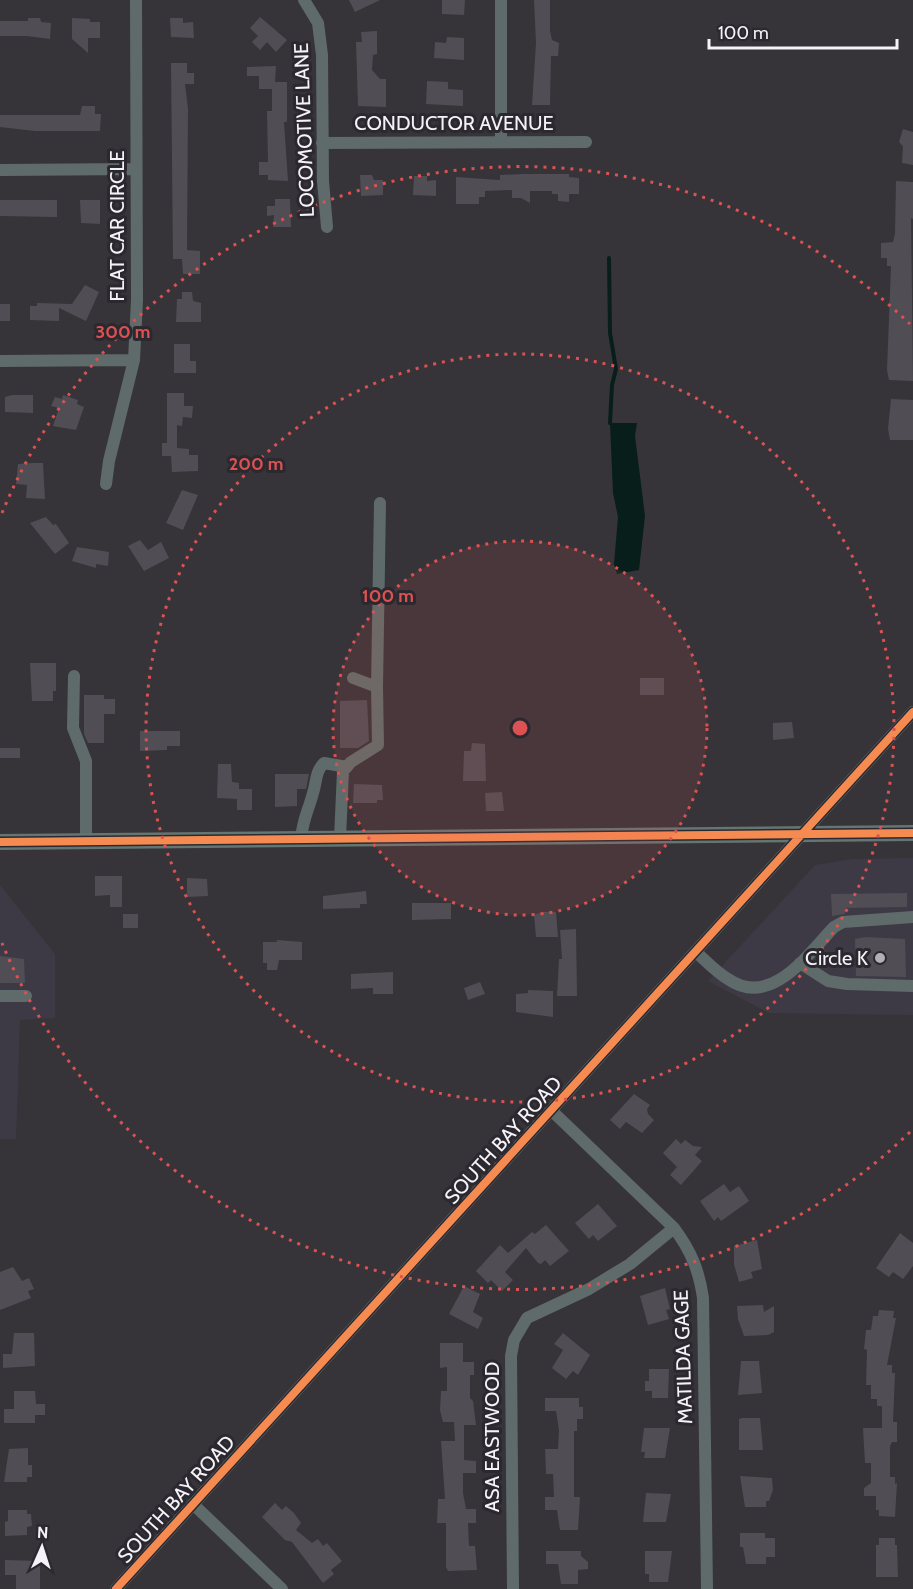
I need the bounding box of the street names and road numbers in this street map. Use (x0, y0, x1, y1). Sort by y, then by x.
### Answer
street label: LOCOMOTIVE LANE (289, 42, 319, 218)
street label: CONDUCTOR AVENUE (354, 111, 554, 135)
street label: FLAT CAR CIRCLE (105, 151, 129, 301)
street label: SOUTH BAY ROAD (439, 1071, 567, 1209)
street label: MATILDA GAGE (669, 1289, 697, 1425)
street label: ASA EASTWOOD (480, 1362, 504, 1512)
street label: SOUTH BAY ROAD (112, 1430, 240, 1568)

